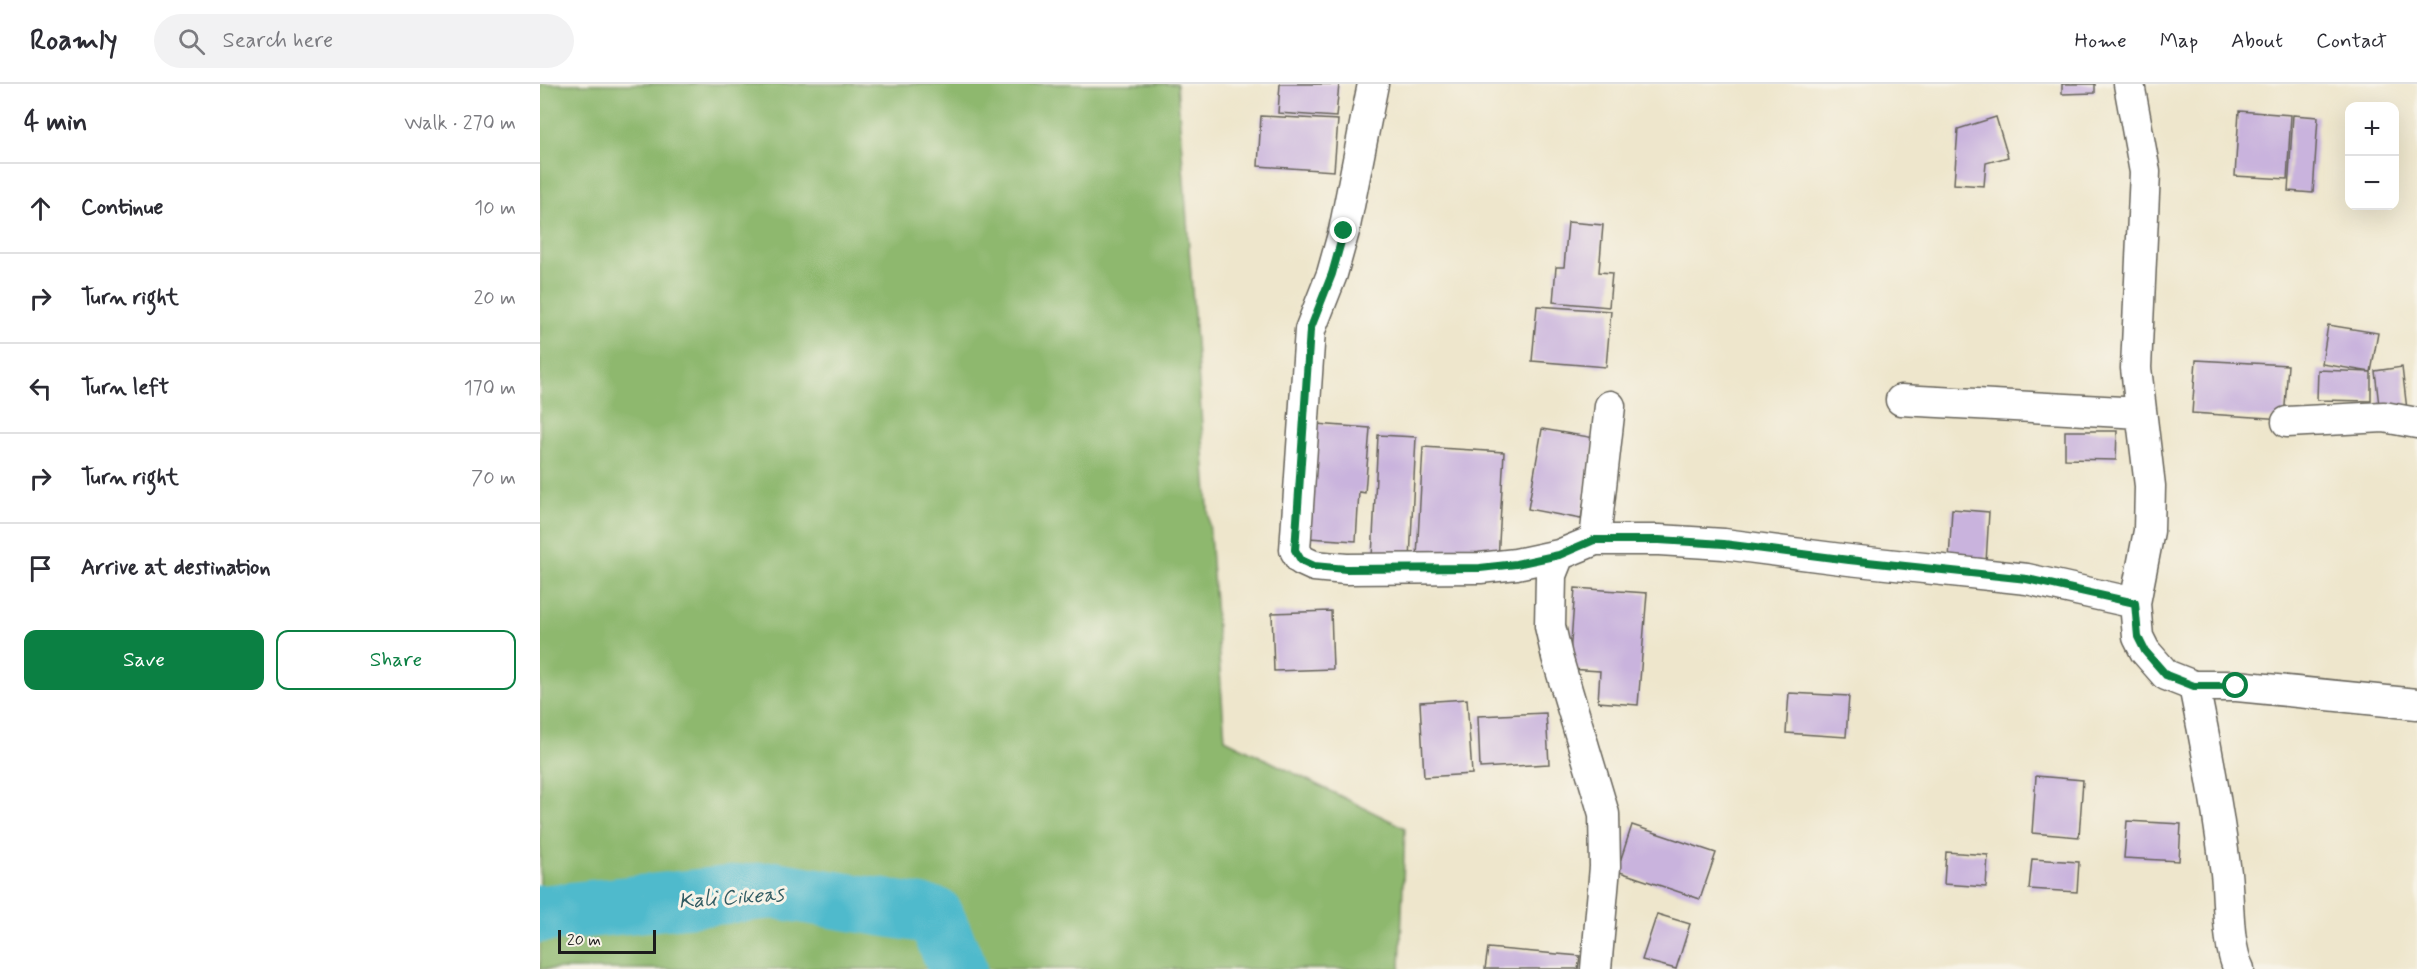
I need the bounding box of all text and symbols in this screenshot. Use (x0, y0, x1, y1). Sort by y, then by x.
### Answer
search box (154, 14, 574, 68)
text: Roamly (30, 23, 118, 60)
icon: search (175, 25, 208, 58)
text: Search here (223, 27, 333, 55)
text: Home (2075, 27, 2127, 55)
text: Map (2160, 27, 2198, 55)
text: About (2231, 27, 2283, 55)
text: Contact (2316, 27, 2387, 55)
map controls (2345, 102, 2399, 210)
button: + (2345, 102, 2399, 156)
text: 4 min (24, 106, 87, 140)
text: Walk · 270 m (404, 110, 516, 137)
button: − (2345, 156, 2399, 210)
icon: ahead (24, 192, 57, 225)
text: Continue (81, 194, 163, 222)
text: 10 m (474, 195, 516, 222)
route end (1330, 217, 1356, 243)
icon: right (24, 282, 57, 315)
text: Turn right (81, 284, 179, 312)
text: 20 m (473, 285, 516, 312)
icon: left (24, 372, 57, 405)
text: Turn left (81, 374, 169, 402)
text: 170 m (464, 375, 516, 402)
icon: right (24, 462, 57, 495)
text: Turn right (81, 464, 179, 492)
text: 70 m (471, 465, 516, 492)
icon: arrive (24, 552, 57, 585)
text: Arrive at destination (81, 554, 271, 582)
button: Save (24, 630, 264, 690)
button: Share (276, 630, 516, 690)
route start (2222, 672, 2248, 698)
water label: Kali Cikeas (678, 880, 786, 916)
scale bar (558, 927, 656, 954)
text: 20 m (567, 930, 601, 951)

